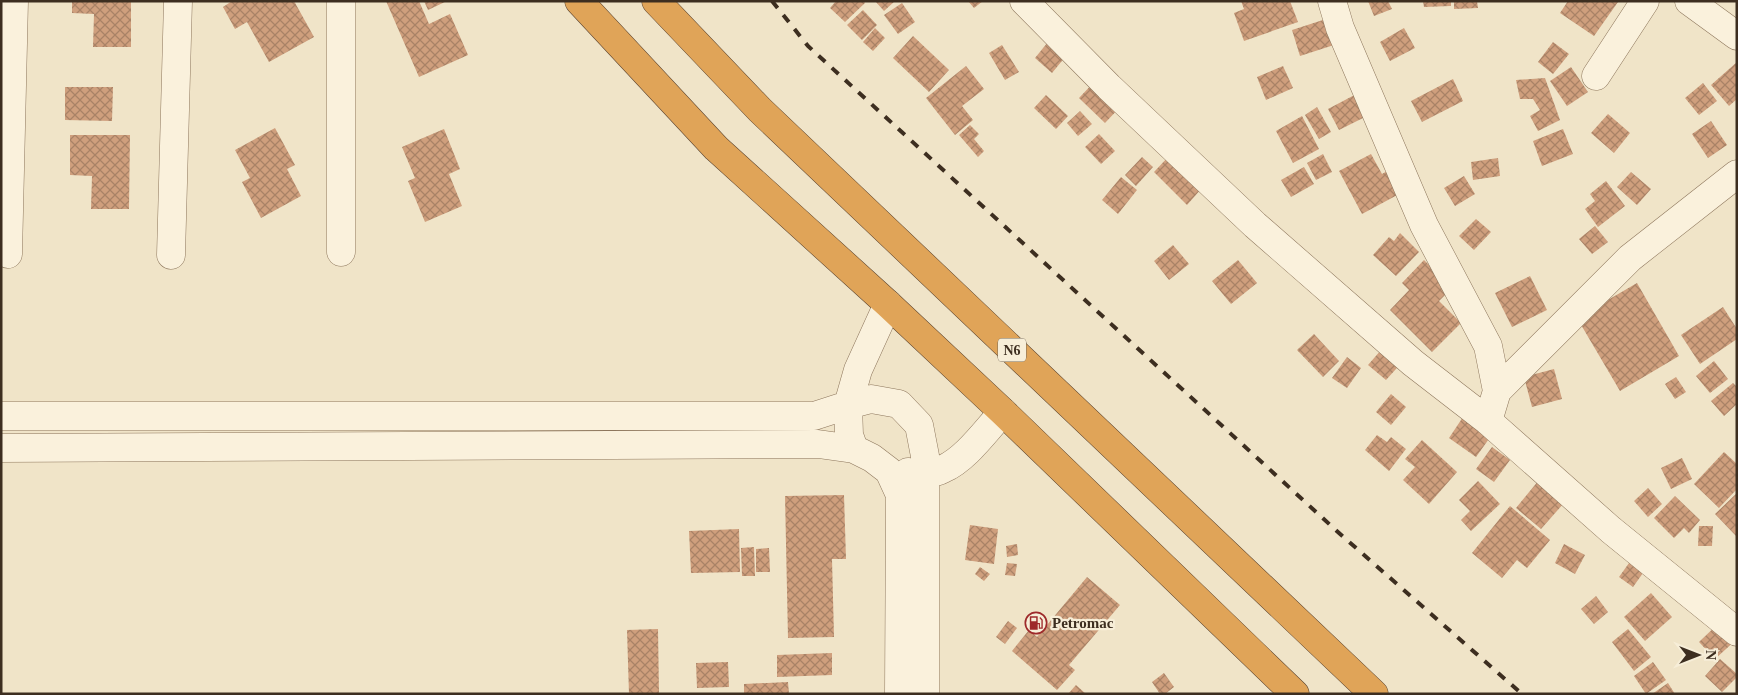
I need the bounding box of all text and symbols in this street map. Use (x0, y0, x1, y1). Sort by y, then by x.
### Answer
road number: N6 (998, 338, 1026, 362)
fuel station icon: Petromac (1024, 611, 1048, 635)
place label: Petromac (1052, 615, 1114, 631)
north arrow (1673, 630, 1723, 680)
text: N (1703, 650, 1718, 660)

